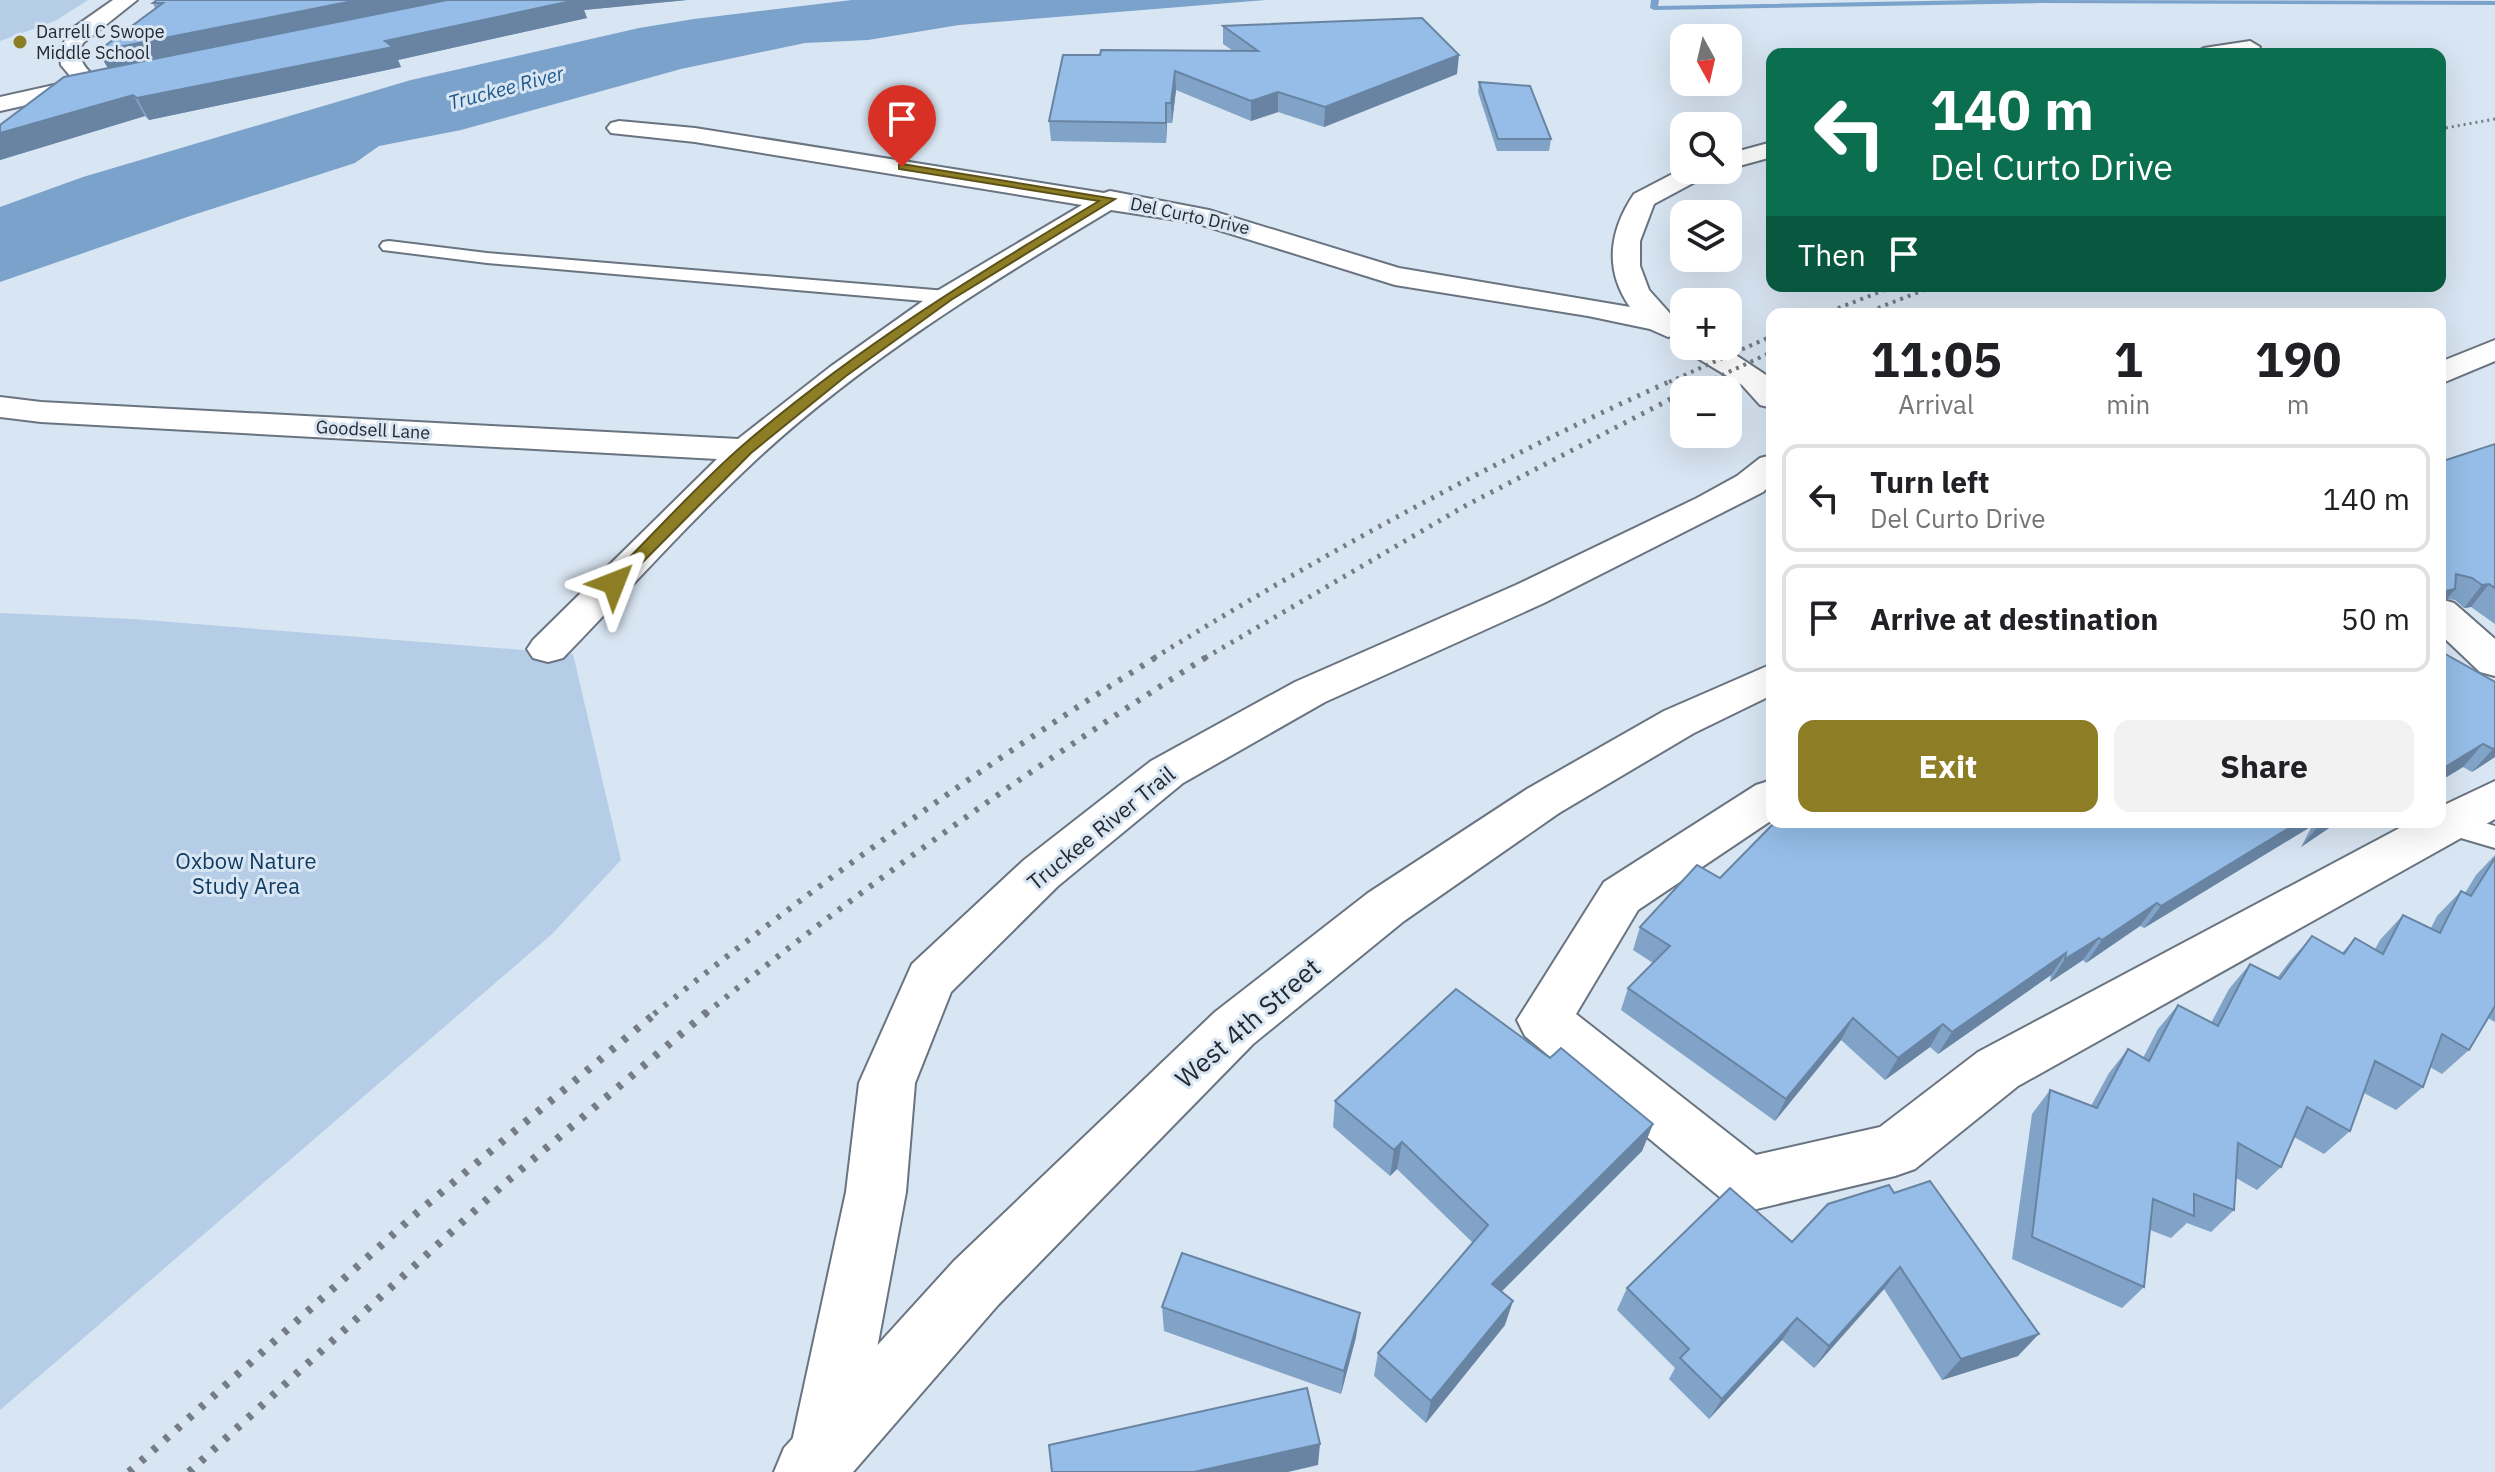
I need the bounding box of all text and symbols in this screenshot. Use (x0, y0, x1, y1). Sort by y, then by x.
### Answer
place label: Darrell C Swope Middle School (36, 20, 165, 64)
north arrow (1670, 24, 1742, 96)
map controls (1670, 24, 1742, 448)
marker: Darrell C Swope Middle School (11, 33, 29, 51)
water label: Truckee River (445, 59, 567, 116)
text: 140 m (1930, 73, 2094, 145)
icon: left (1798, 80, 1902, 184)
pin (868, 85, 936, 167)
icon: arrive (880, 97, 924, 141)
button: search (1670, 112, 1742, 184)
text: Del Curto Drive (1930, 143, 2173, 190)
street label: Del Curto Drive (1128, 192, 1252, 239)
button: layers (1670, 200, 1742, 272)
icon: arrive (1882, 232, 1926, 276)
text: Then (1798, 235, 1866, 274)
button: + (1670, 288, 1742, 360)
text: 11:05 (1871, 328, 2002, 390)
text: 1 (2114, 328, 2143, 390)
text: 190 (2255, 328, 2341, 390)
button: − (1670, 376, 1742, 448)
text: Arrival (1898, 387, 1974, 421)
text: min (2106, 387, 2150, 421)
text: m (2287, 387, 2309, 421)
street label: Goodsell Lane (315, 415, 431, 444)
text: Turn left (1870, 462, 1989, 501)
icon: left (1802, 476, 1846, 520)
text: 140 m (2323, 479, 2410, 518)
text: Del Curto Drive (1870, 501, 2046, 535)
position arrow (572, 541, 656, 625)
icon: arrive (1802, 596, 1846, 640)
text: Arrive at destination (1870, 599, 2158, 638)
text: 50 m (2341, 599, 2410, 638)
button: Exit (1798, 720, 2098, 812)
button: Share (2114, 720, 2414, 812)
street label: Truckee River Trail (1021, 759, 1181, 896)
park label: Oxbow Nature Study Area (175, 846, 317, 900)
street label: West 4th Street (1168, 950, 1327, 1095)

